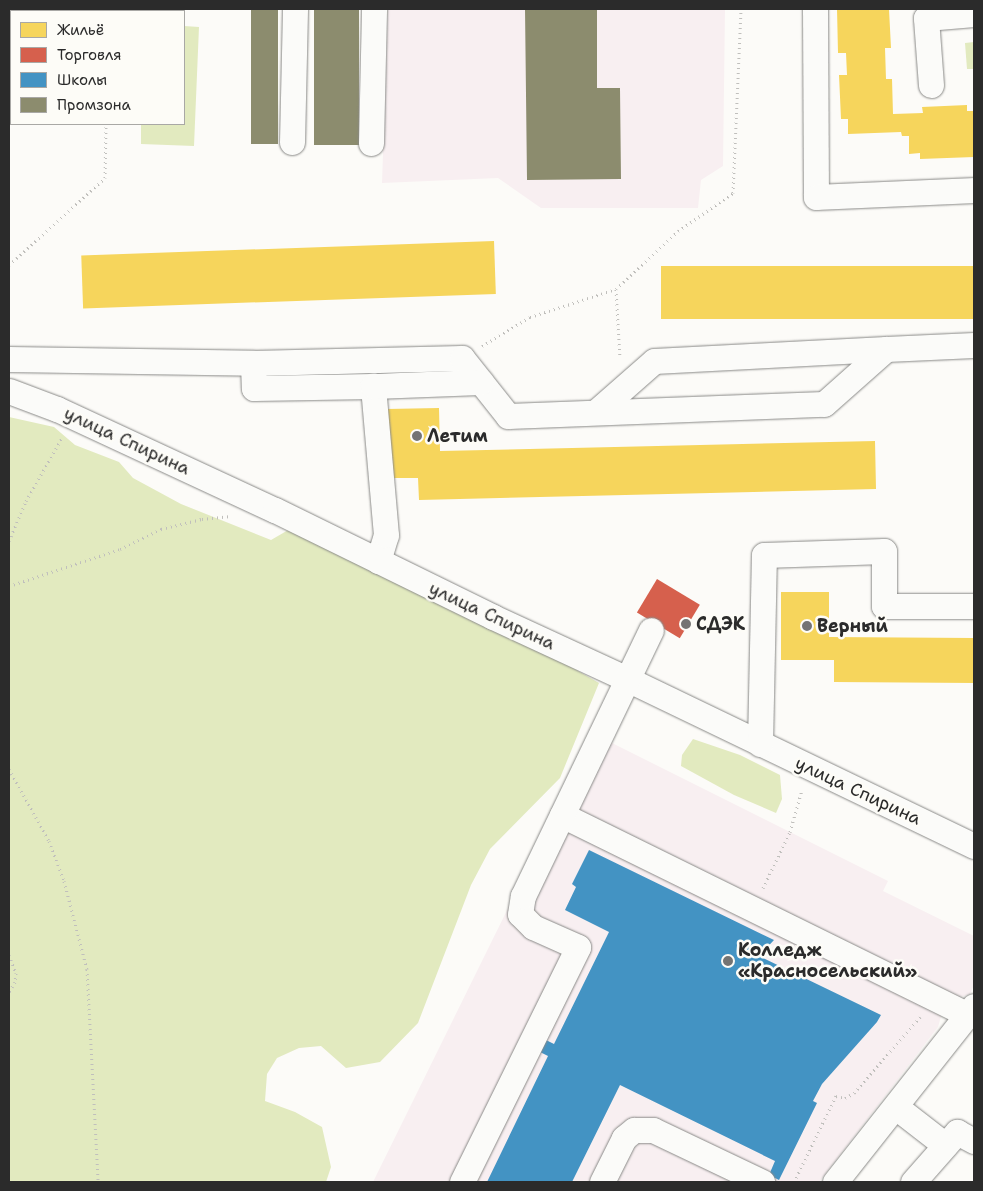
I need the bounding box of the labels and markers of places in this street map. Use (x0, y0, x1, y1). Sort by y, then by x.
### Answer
place label: Летим (427, 425, 488, 447)
marker: Летим (411, 430, 423, 442)
place label: СДЭК (696, 613, 745, 635)
place label: Верный (817, 615, 888, 637)
marker: СДЭК (680, 618, 692, 630)
marker: Верный (801, 620, 813, 632)
place label: Колледж «Красносельский» (738, 940, 917, 982)
marker: Колледж «Красносельский» (722, 955, 734, 967)

